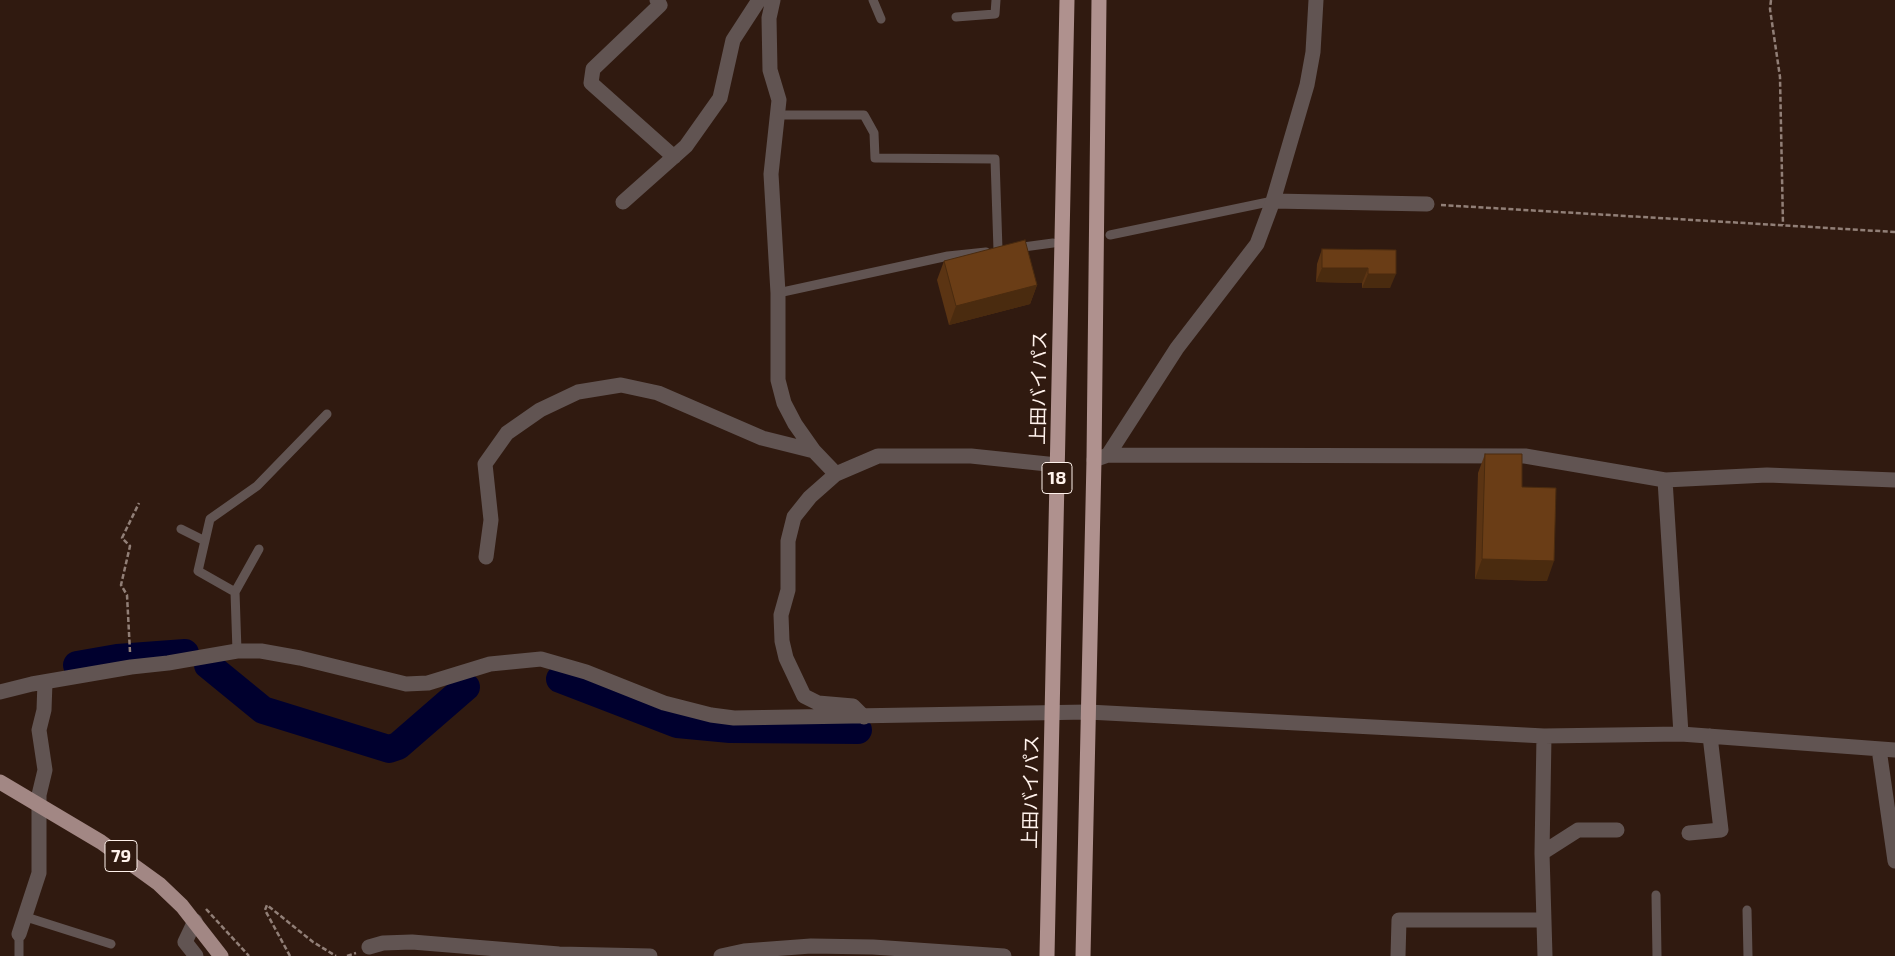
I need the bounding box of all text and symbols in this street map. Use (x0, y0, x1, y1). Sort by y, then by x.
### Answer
street label: 上田バイパス (1027, 331, 1051, 445)
road number: 18 (1042, 462, 1072, 493)
street label: 上田バイパス (1019, 735, 1043, 849)
road number: 79 (105, 840, 137, 871)

